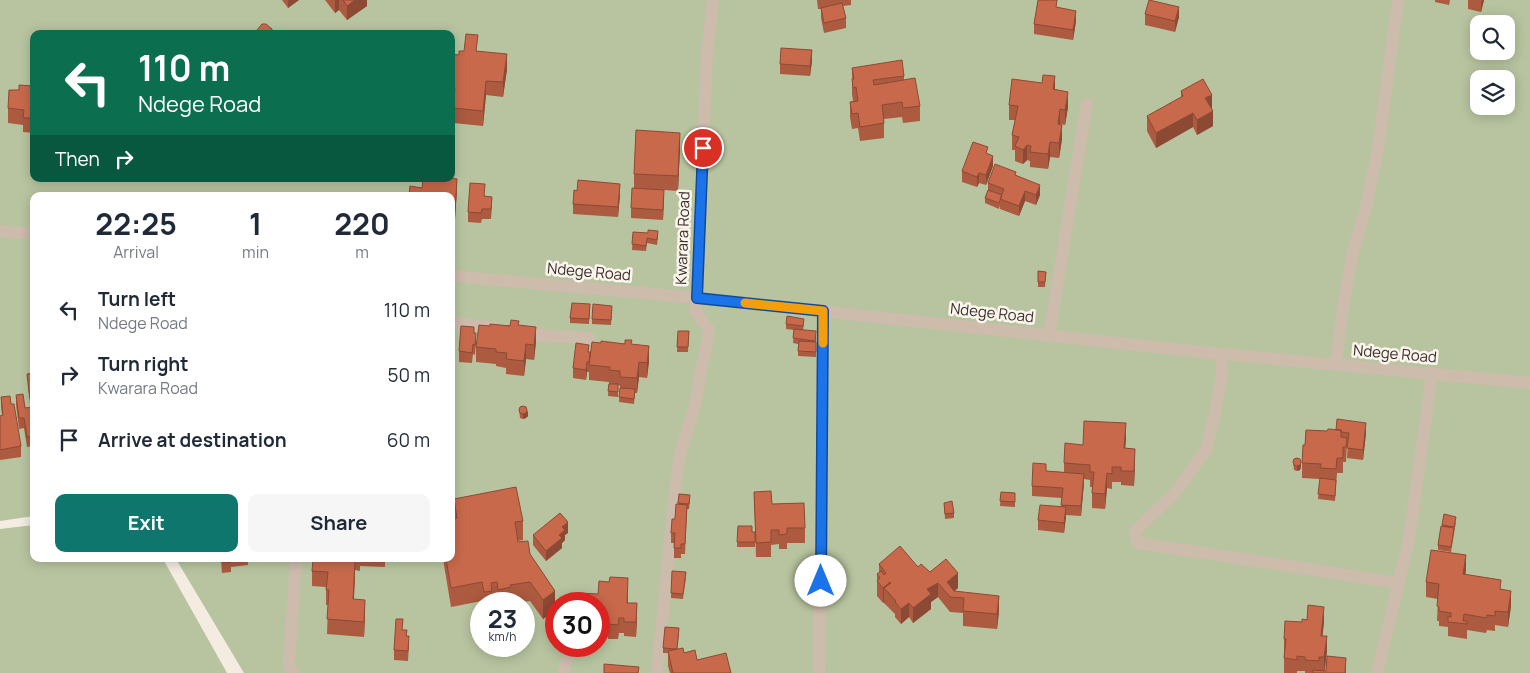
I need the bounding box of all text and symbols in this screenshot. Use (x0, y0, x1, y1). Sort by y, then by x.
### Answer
map controls (1470, 15, 1515, 115)
button: search (1470, 15, 1515, 60)
text: 110 m (138, 44, 230, 92)
icon: left (55, 50, 120, 115)
button: layers (1470, 70, 1515, 115)
text: Ndege Road (138, 89, 261, 119)
pin (682, 127, 724, 169)
icon: arrive (689, 134, 717, 162)
icon: right (110, 145, 138, 173)
text: Then (55, 146, 100, 172)
street label: Kwarara Road (670, 191, 695, 285)
text: 22:25 (95, 203, 177, 244)
text: 1 (249, 203, 262, 244)
text: 220 (334, 203, 390, 244)
text: Arrival (113, 241, 159, 263)
text: min (242, 241, 269, 263)
text: m (355, 241, 369, 263)
street label: Ndege Road (546, 257, 632, 286)
text: Turn left (98, 286, 176, 312)
icon: left (55, 296, 83, 324)
text: 110 m (384, 297, 430, 323)
street label: Ndege Road (949, 298, 1035, 327)
text: Ndege Road (98, 312, 188, 334)
street label: Ndege Road (1352, 339, 1438, 368)
text: Turn right (98, 351, 188, 377)
icon: right (55, 361, 83, 389)
text: 50 m (388, 362, 430, 388)
text: Kwarara Road (98, 377, 198, 399)
icon: arrive (55, 426, 83, 454)
text: Arrive at destination (98, 427, 287, 453)
text: 60 m (387, 427, 430, 453)
button: Exit (55, 494, 238, 552)
button: Share (248, 494, 430, 552)
position arrow (794, 554, 846, 606)
speed limit sign: 30 (545, 592, 610, 657)
text: 23 (488, 601, 517, 636)
text: km/h (489, 628, 516, 645)

